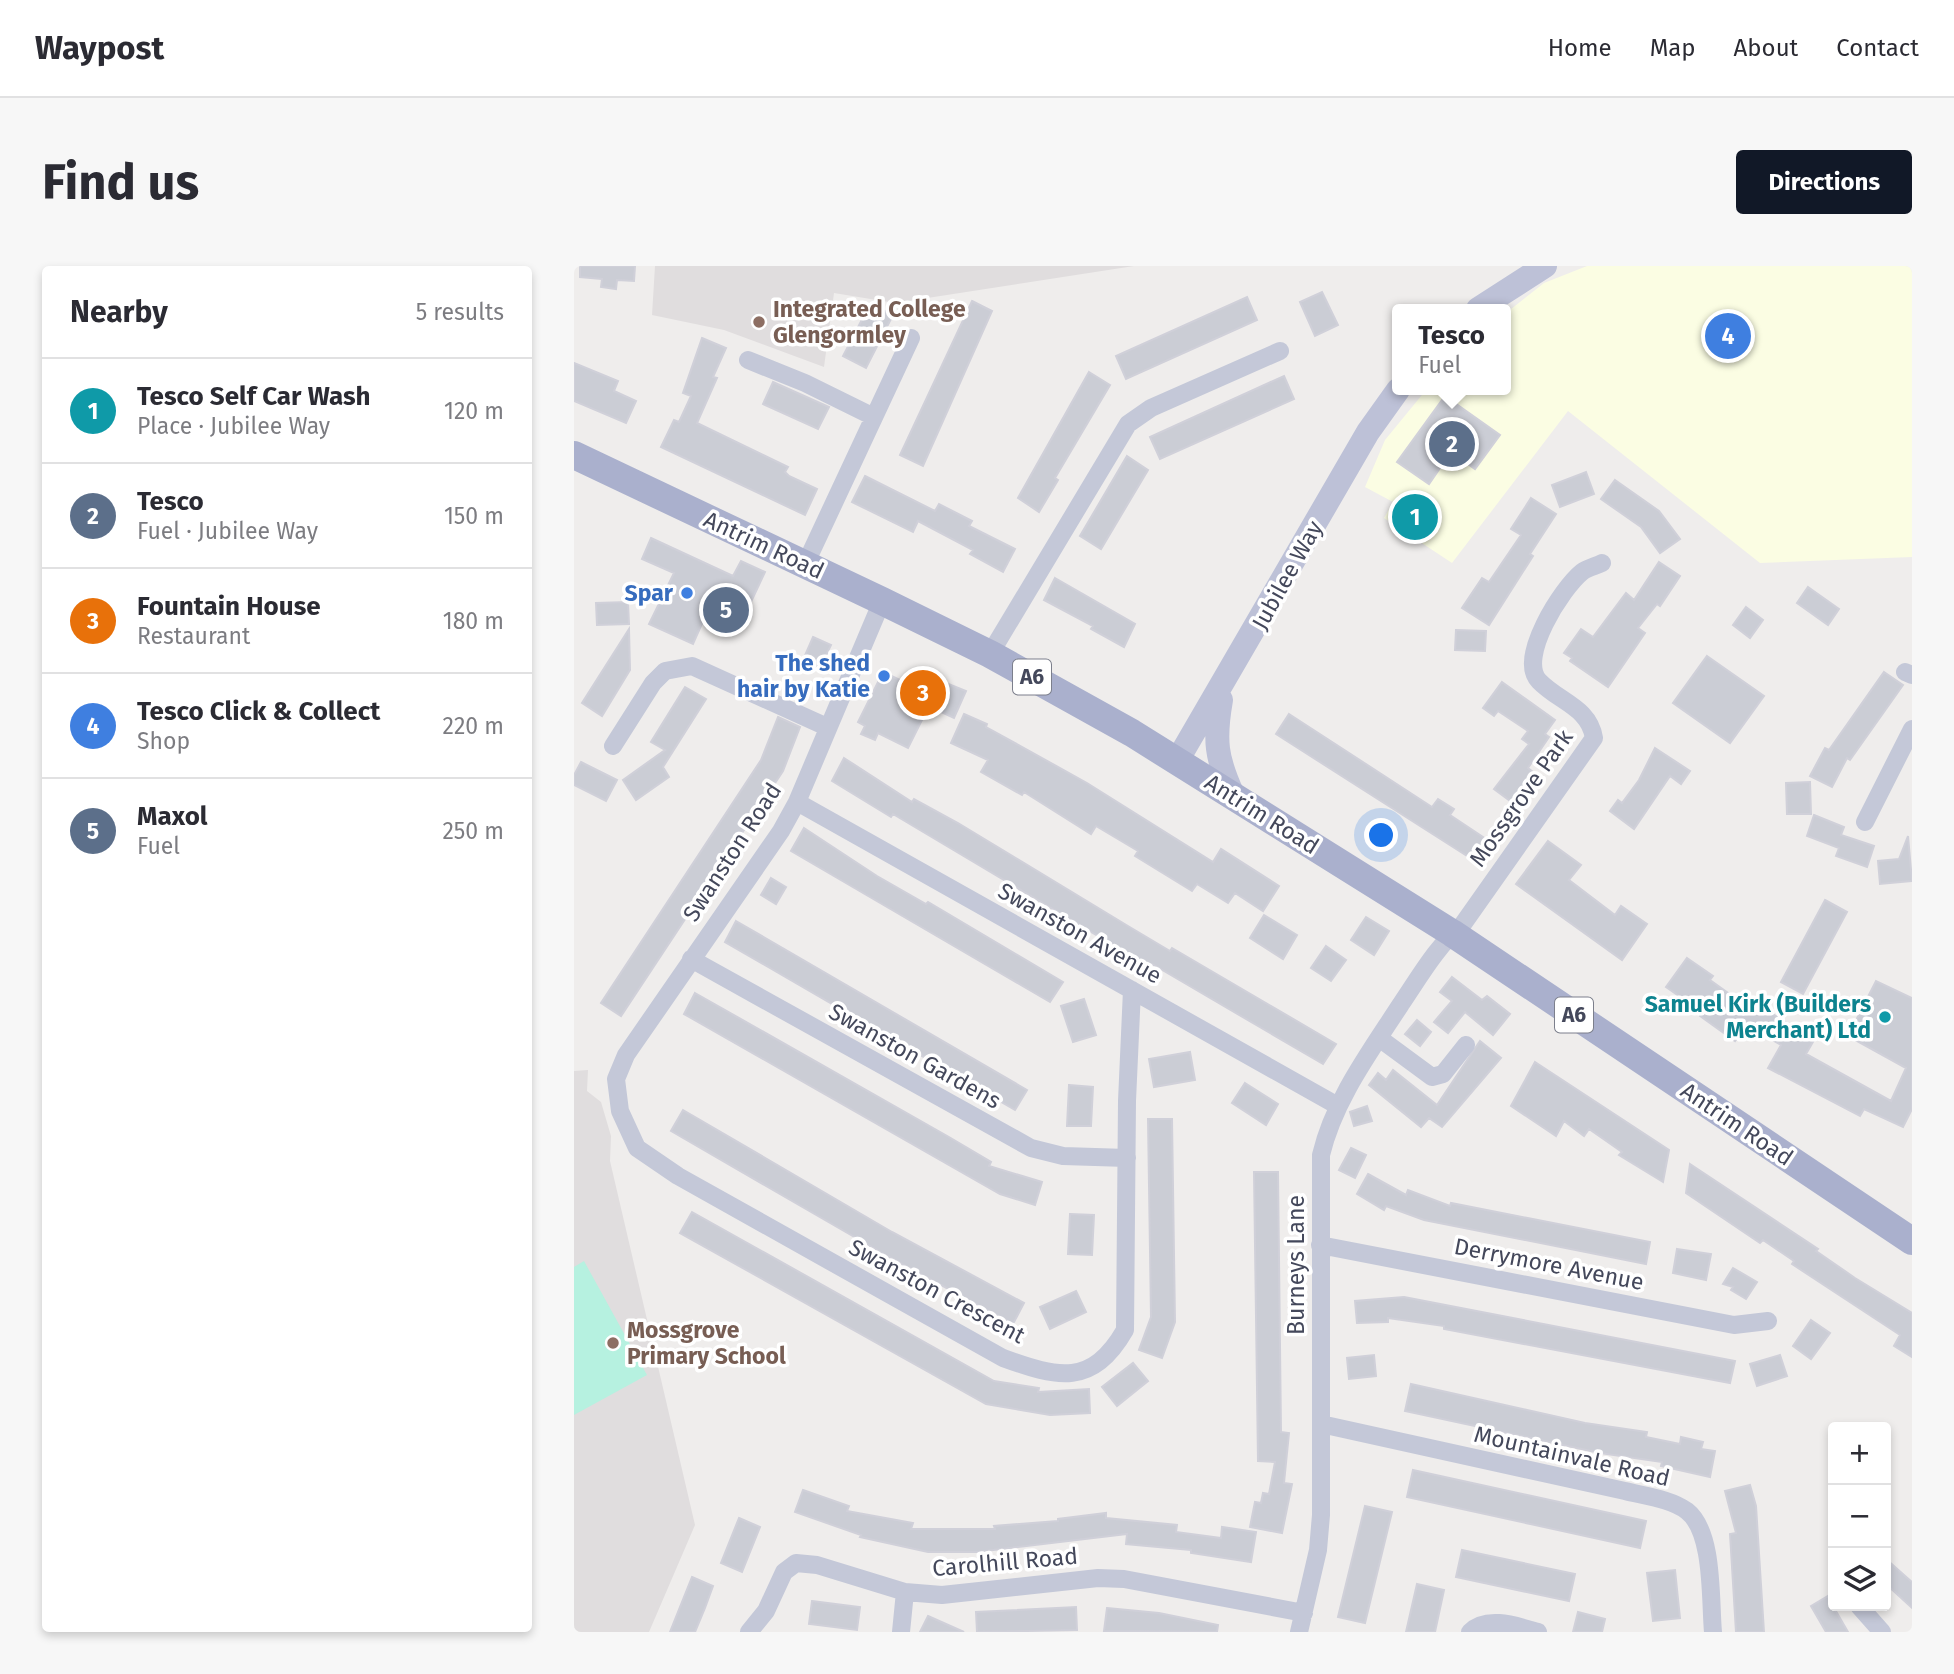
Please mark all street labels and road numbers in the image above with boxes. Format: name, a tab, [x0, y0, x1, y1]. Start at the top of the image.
street label: Antrim Road	[700, 505, 828, 585]
street label: Jubilee Way	[1246, 515, 1329, 634]
road number: A6	[1013, 660, 1051, 694]
street label: Mossgrove Park	[1463, 724, 1579, 872]
street label: Antrim Road	[1200, 768, 1324, 860]
street label: Swanston Road	[677, 777, 787, 927]
street label: Swanston Avenue	[993, 876, 1167, 990]
street label: Swanston Gardens	[824, 997, 1006, 1115]
road number: A6	[1555, 998, 1593, 1032]
street label: Antrim Road	[1676, 1076, 1798, 1172]
street label: Burneys Lane	[1282, 1195, 1310, 1335]
street label: Derrymore Avenue	[1452, 1232, 1646, 1296]
street label: Swanston Crescent	[844, 1233, 1030, 1350]
street label: Mountainvale Road	[1471, 1420, 1673, 1492]
street label: Carolhill Road	[931, 1542, 1079, 1582]

